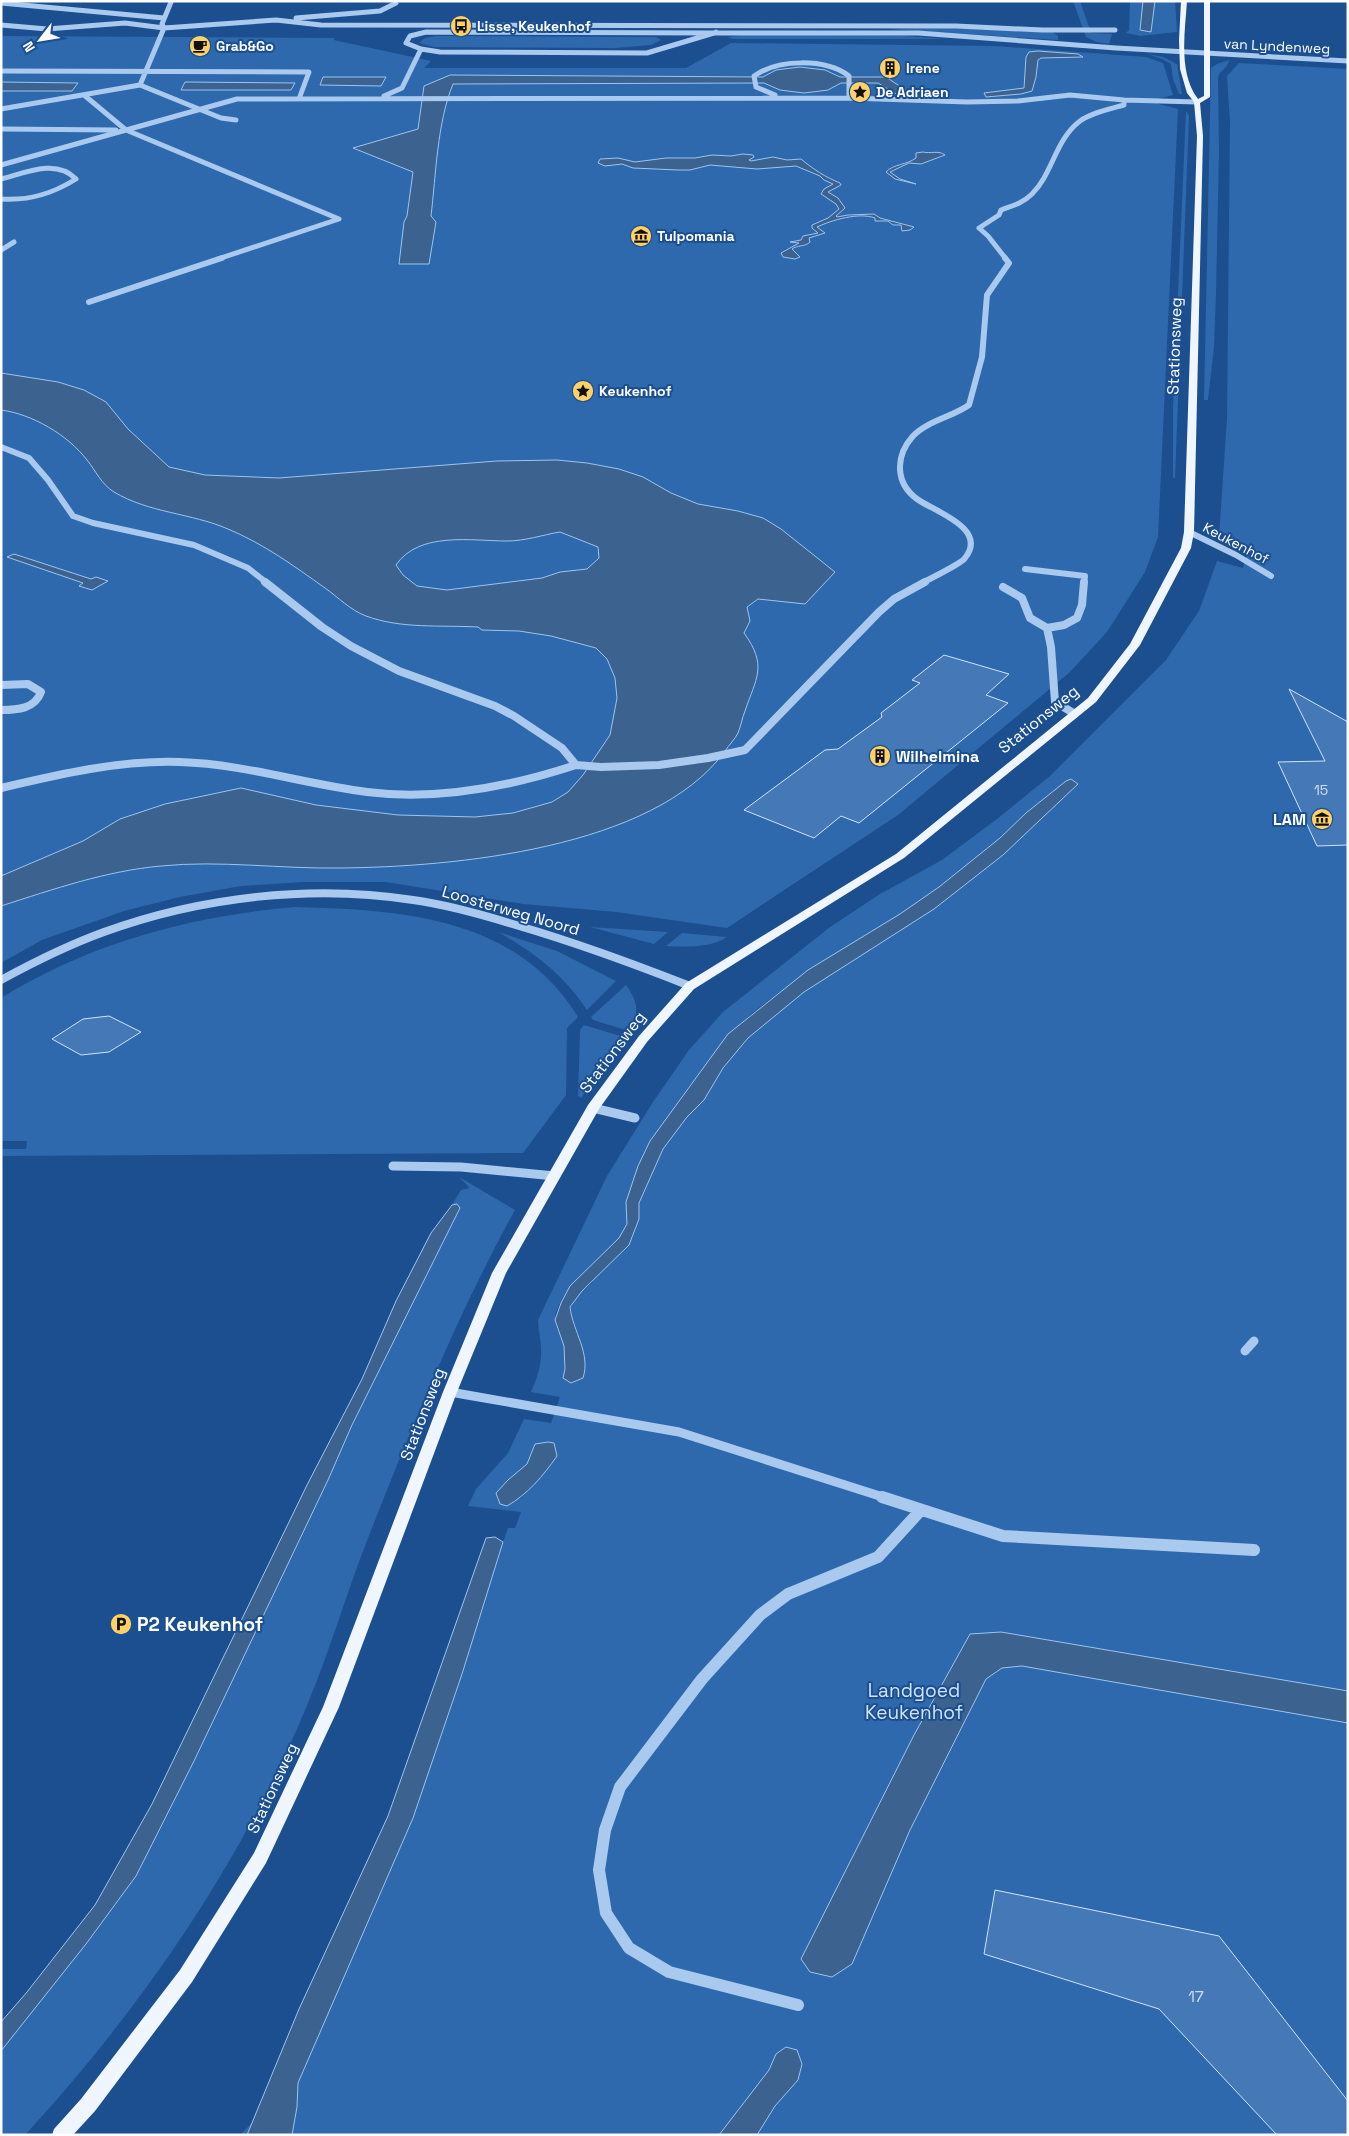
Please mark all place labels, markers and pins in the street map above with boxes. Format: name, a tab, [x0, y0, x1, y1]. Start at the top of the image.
bus stop icon: Lisse, Keukenhof	[449, 14, 473, 38]
place label: Lisse, Keukenhof	[477, 17, 591, 35]
cafe icon: Grab&Go	[188, 34, 212, 58]
place label: Grab&Go	[216, 37, 274, 55]
building icon: Irene	[878, 56, 902, 80]
place label: Irene	[906, 59, 940, 77]
place icon: De Adriaen	[848, 80, 872, 104]
place label: De Adriaen	[876, 83, 949, 101]
museum icon: Tulpomania	[629, 224, 653, 248]
place label: Tulpomania	[657, 227, 735, 245]
place icon: Keukenhof	[571, 379, 595, 403]
place label: Keukenhof	[599, 382, 672, 400]
building icon: Wilhelmina	[868, 744, 892, 768]
place label: Wilhelmina	[896, 746, 979, 767]
museum icon: LAM	[1310, 807, 1334, 831]
place label: LAM	[1273, 809, 1306, 830]
parking icon: P2 Keukenhof	[109, 1612, 133, 1636]
place label: P2 Keukenhof	[137, 1612, 263, 1637]

